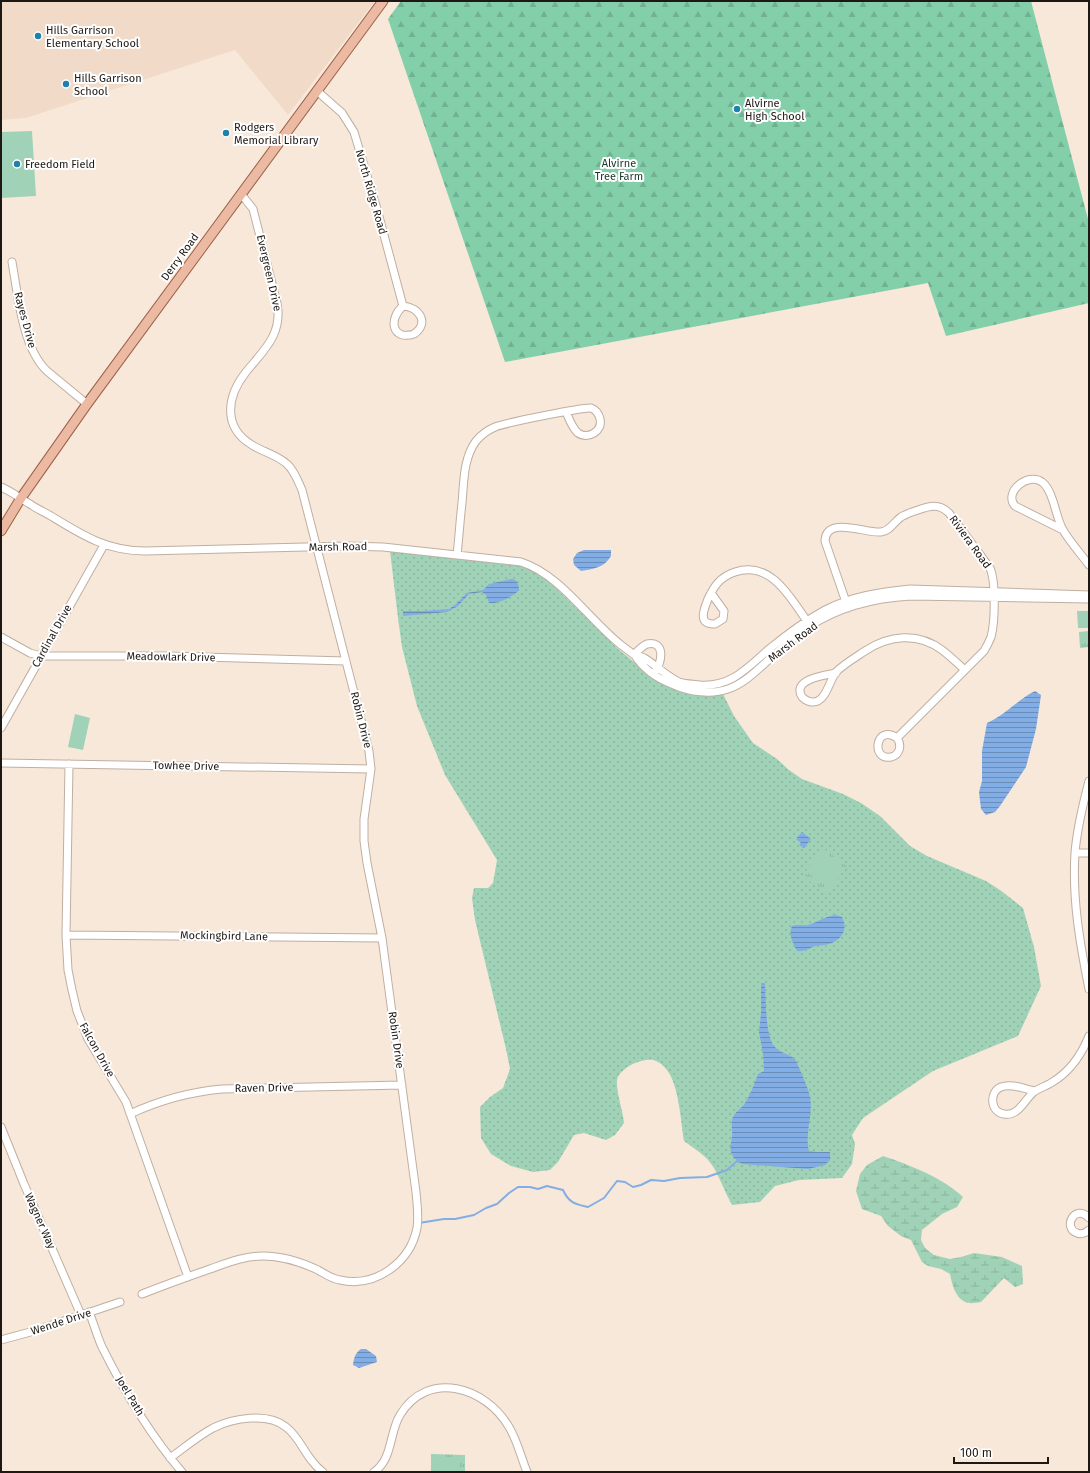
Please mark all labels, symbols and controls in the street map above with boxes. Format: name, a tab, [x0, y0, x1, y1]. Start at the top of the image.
place label: Hills Garrison Elementary School	[46, 24, 139, 50]
marker: Hills Garrison Elementary School	[33, 31, 43, 41]
place label: Hills Garrison School	[74, 72, 142, 98]
marker: Hills Garrison School	[61, 79, 71, 89]
place label: Alvirne High School	[745, 97, 804, 123]
marker: Alvirne High School	[732, 104, 742, 114]
place label: Rodgers Memorial Library	[234, 121, 319, 147]
marker: Rodgers Memorial Library	[221, 128, 231, 138]
street label: North Ridge Road	[353, 148, 389, 236]
park label: Alvirne Tree Farm	[595, 157, 643, 183]
place label: Freedom Field	[25, 158, 95, 171]
marker: Freedom Field	[12, 159, 22, 169]
street label: Derry Road	[158, 231, 202, 283]
street label: Evergreen Drive	[254, 234, 284, 312]
street label: Rayes Drive	[11, 291, 39, 349]
street label: Riviera Road	[946, 513, 994, 571]
street label: Marsh Road	[309, 540, 367, 554]
street label: Cardinal Drive	[29, 602, 75, 670]
street label: Marsh Road	[766, 619, 820, 665]
street label: Meadowlark Drive	[126, 650, 216, 664]
street label: Robin Drive	[348, 690, 374, 750]
street label: Towhee Drive	[153, 759, 219, 773]
street label: Mockingbird Lane	[180, 929, 268, 943]
street label: Robin Drive	[386, 1011, 406, 1069]
street label: Falcon Drive	[77, 1020, 117, 1080]
street label: Raven Drive	[234, 1081, 294, 1095]
street label: Wagner Way	[22, 1191, 58, 1252]
street label: Wende Drive	[29, 1306, 93, 1338]
street label: Joel Path	[113, 1374, 147, 1418]
scale bar	[954, 1439, 1048, 1465]
text: 100 m	[960, 1446, 992, 1460]

